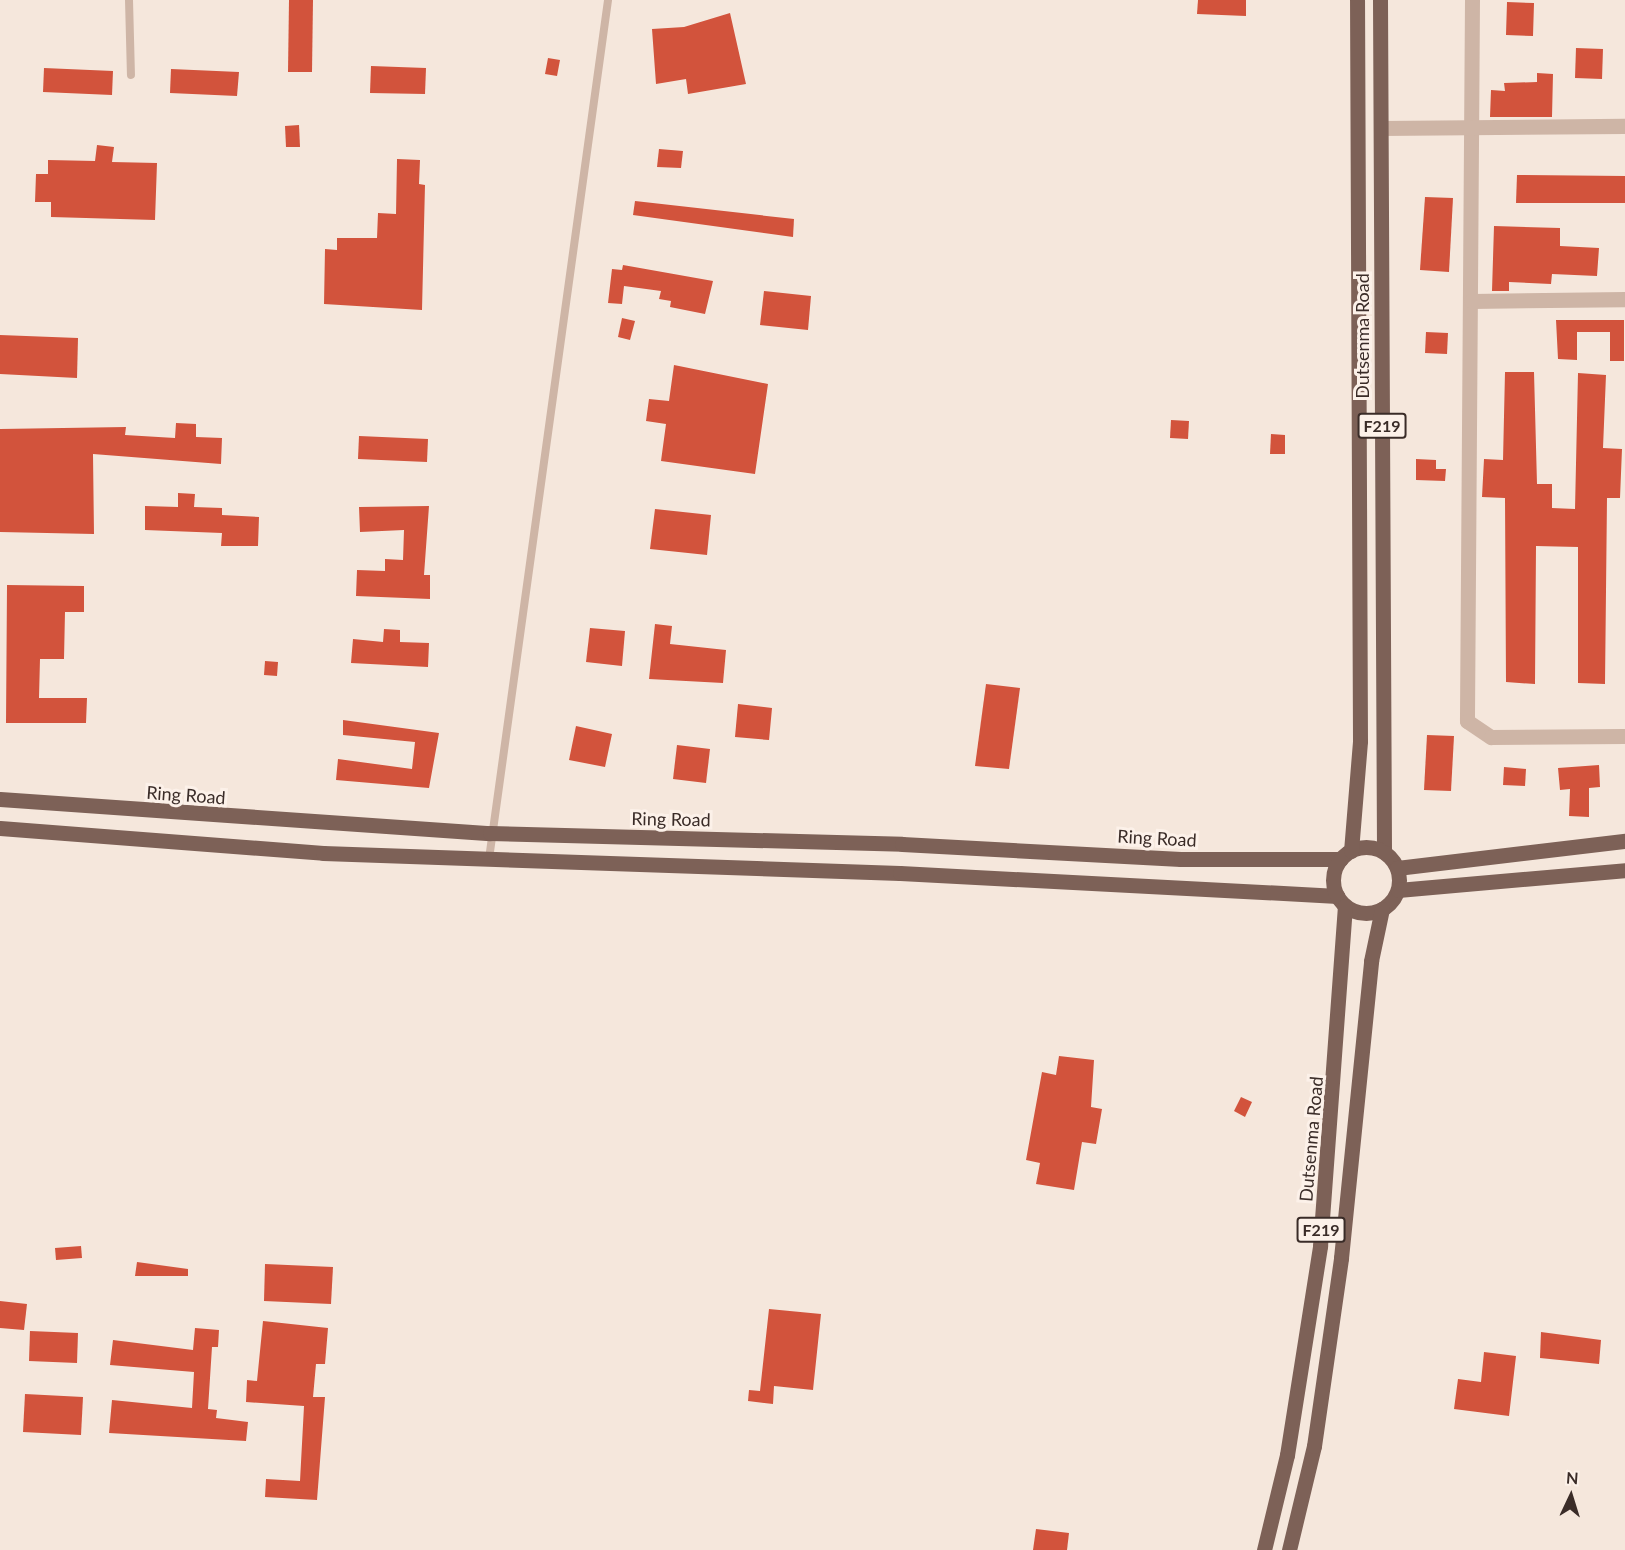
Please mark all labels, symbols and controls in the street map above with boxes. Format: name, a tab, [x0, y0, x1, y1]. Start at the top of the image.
street label: Dutsenma Road	[1351, 273, 1373, 399]
road number: F219	[1356, 413, 1408, 439]
street label: Ring Road	[146, 781, 226, 809]
street label: Ring Road	[631, 808, 711, 830]
street label: Ring Road	[1117, 825, 1197, 851]
street label: Dutsenma Road	[1295, 1075, 1327, 1203]
road number: F219	[1296, 1217, 1346, 1243]
north arrow	[1541, 1466, 1601, 1526]
text: N	[1565, 1468, 1579, 1487]

